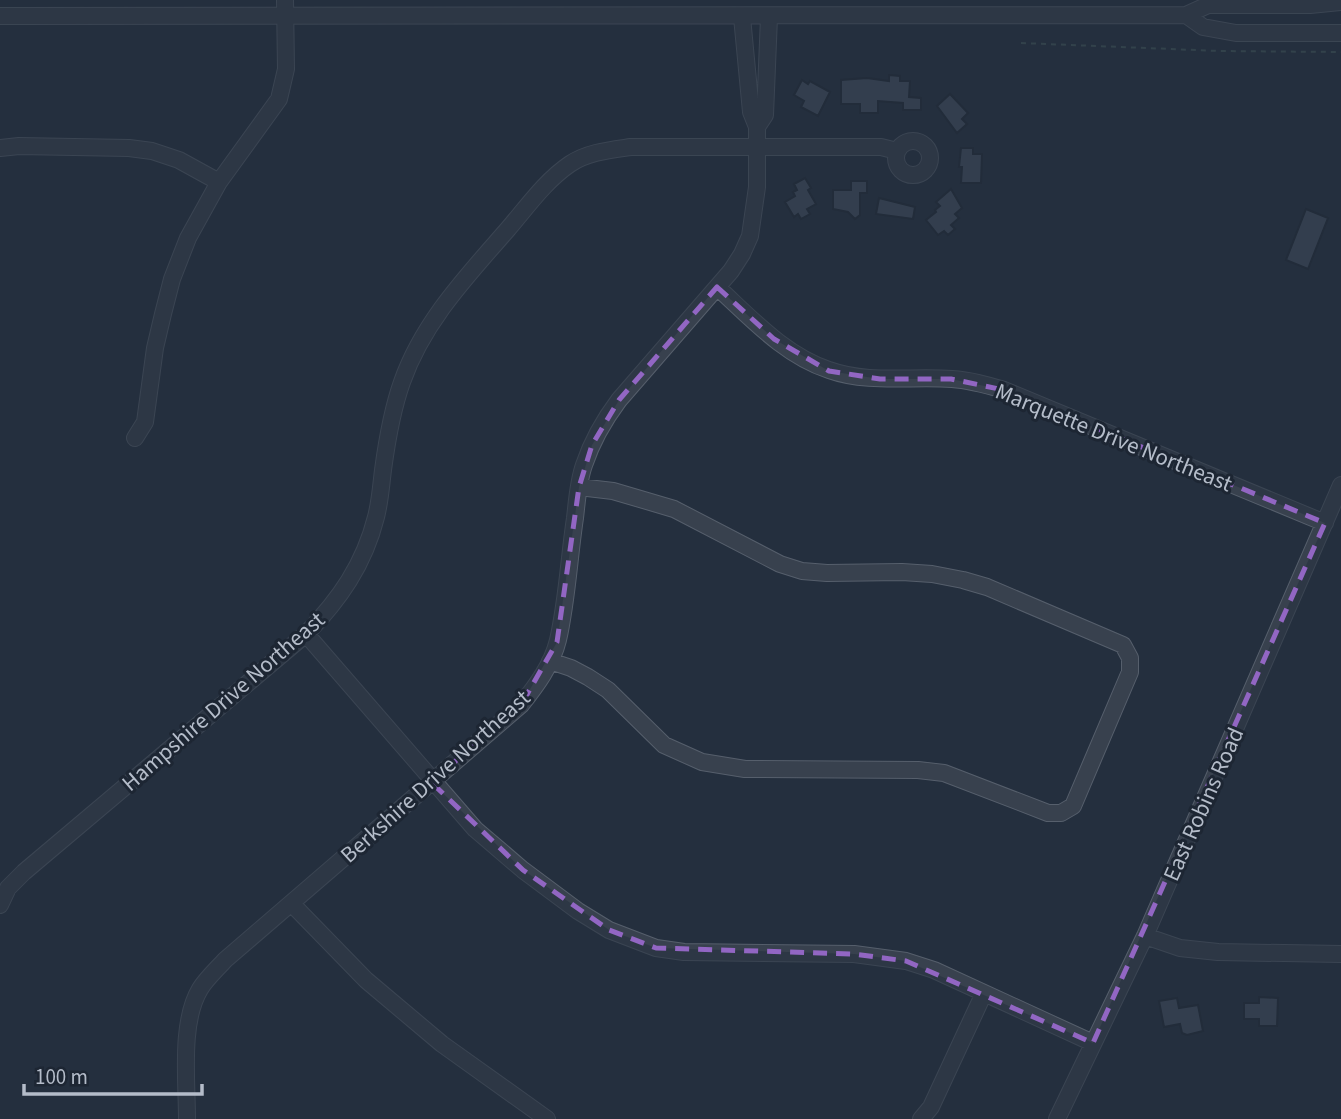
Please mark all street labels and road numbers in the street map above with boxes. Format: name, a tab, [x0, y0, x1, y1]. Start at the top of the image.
street label: Marquette Drive Northeast	[990, 375, 1237, 500]
street label: Hampshire Drive Northeast	[115, 604, 332, 799]
street label: Berkshire Drive Northeast	[333, 682, 538, 871]
street label: East Robins Road	[1155, 722, 1252, 886]

